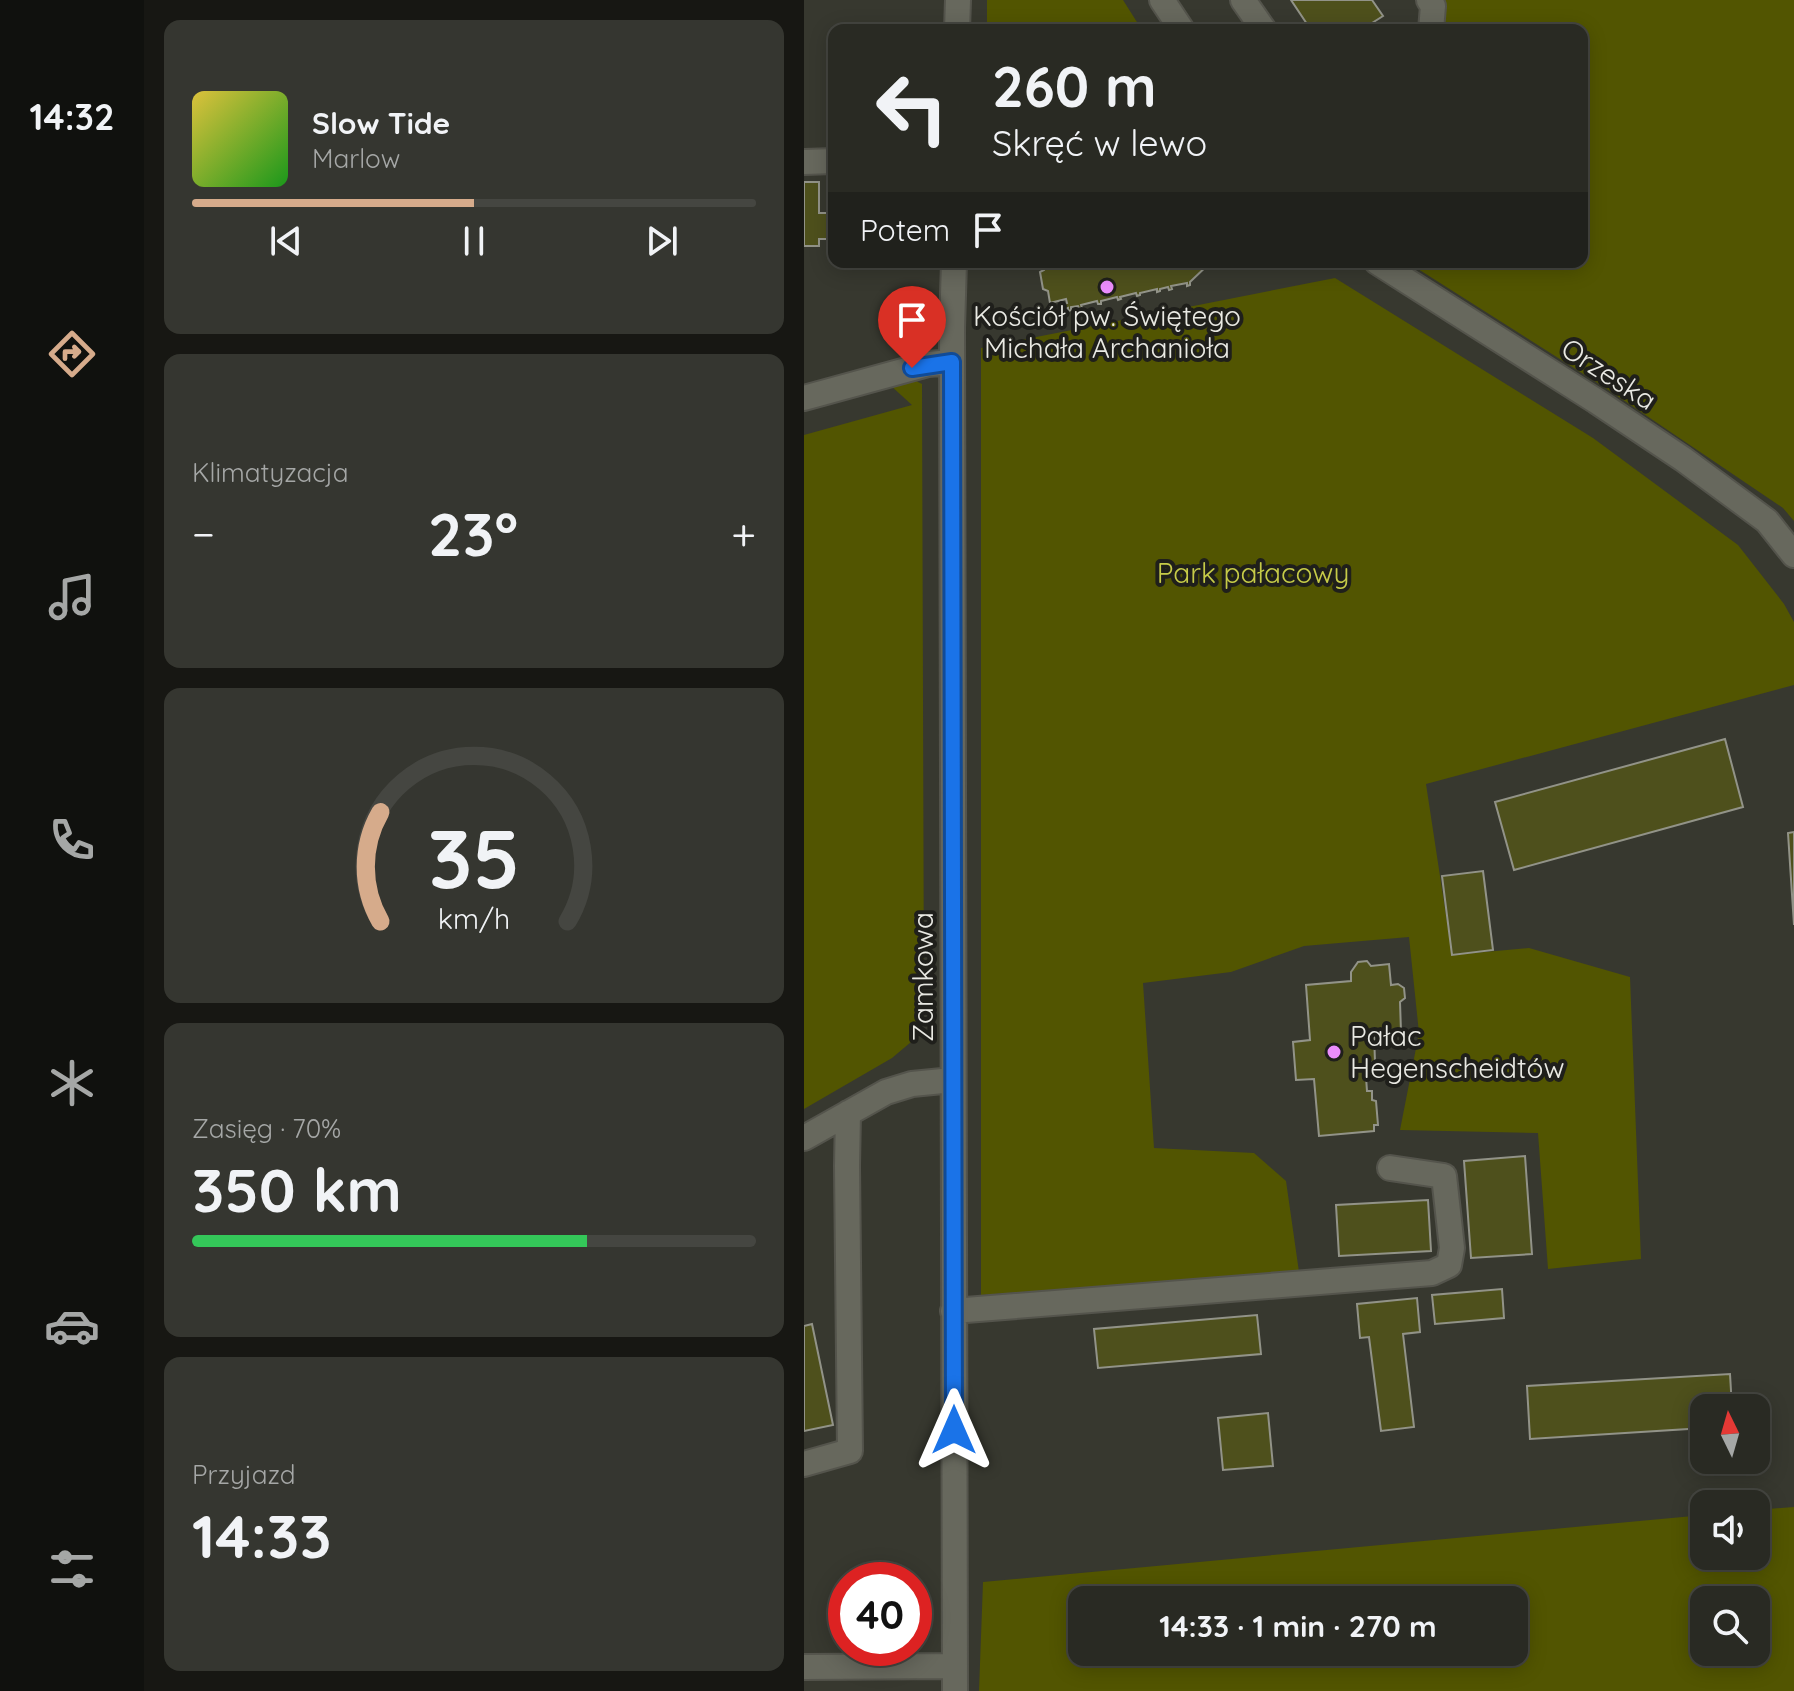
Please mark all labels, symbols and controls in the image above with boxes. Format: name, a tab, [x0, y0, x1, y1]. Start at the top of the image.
text: 260 m	[992, 51, 1157, 121]
icon: left	[860, 56, 964, 160]
text: 14:32	[30, 94, 114, 139]
text: Slow Tide	[312, 104, 450, 142]
text: Skręć w lewo	[992, 120, 1207, 165]
text: Marlow	[312, 142, 400, 175]
icon: arrive	[966, 208, 1010, 252]
text: Potem	[860, 211, 950, 249]
icon: previous	[264, 219, 308, 263]
icon: pause	[452, 219, 496, 263]
icon: next	[640, 219, 684, 263]
marker: Kościół pw. Świętego Michała Archanioła	[1098, 278, 1116, 296]
pin	[878, 286, 946, 368]
icon: arrive	[890, 298, 934, 342]
place label: Kościół pw. Świętego Michała Archanioła	[973, 298, 1241, 365]
icon: directions	[44, 326, 100, 382]
street label: Orzeska	[1555, 330, 1663, 417]
text: Klimatyzacja	[192, 456, 349, 489]
text: 23°	[428, 496, 518, 571]
text: −	[192, 506, 215, 561]
text: +	[731, 506, 756, 561]
park label: Park pałacowy	[1157, 555, 1349, 590]
icon: music	[44, 569, 100, 625]
text: 35	[428, 804, 520, 908]
icon: phone	[44, 812, 100, 868]
text: km/h	[438, 900, 510, 936]
street label: Zamkowa	[905, 912, 940, 1042]
place label: Pałac Hegenscheidtów	[1350, 1018, 1565, 1085]
marker: Pałac Hegenscheidtów	[1325, 1043, 1343, 1061]
icon: climate	[44, 1055, 100, 1111]
text: Zasięg · 70%	[192, 1112, 341, 1145]
text: 350 km	[192, 1152, 402, 1227]
icon: car	[44, 1298, 100, 1354]
position arrow	[912, 1388, 996, 1472]
north arrow	[1690, 1394, 1770, 1474]
map controls	[1690, 1394, 1770, 1666]
text: Przyjazd	[192, 1458, 295, 1491]
button: sound	[1690, 1490, 1770, 1570]
text: 14:33	[192, 1498, 331, 1573]
icon: filters	[44, 1541, 100, 1597]
speed limit sign: 40	[828, 1562, 932, 1666]
button: search	[1690, 1586, 1770, 1666]
text: 14:33 · 1 min · 270 m	[1159, 1607, 1437, 1645]

